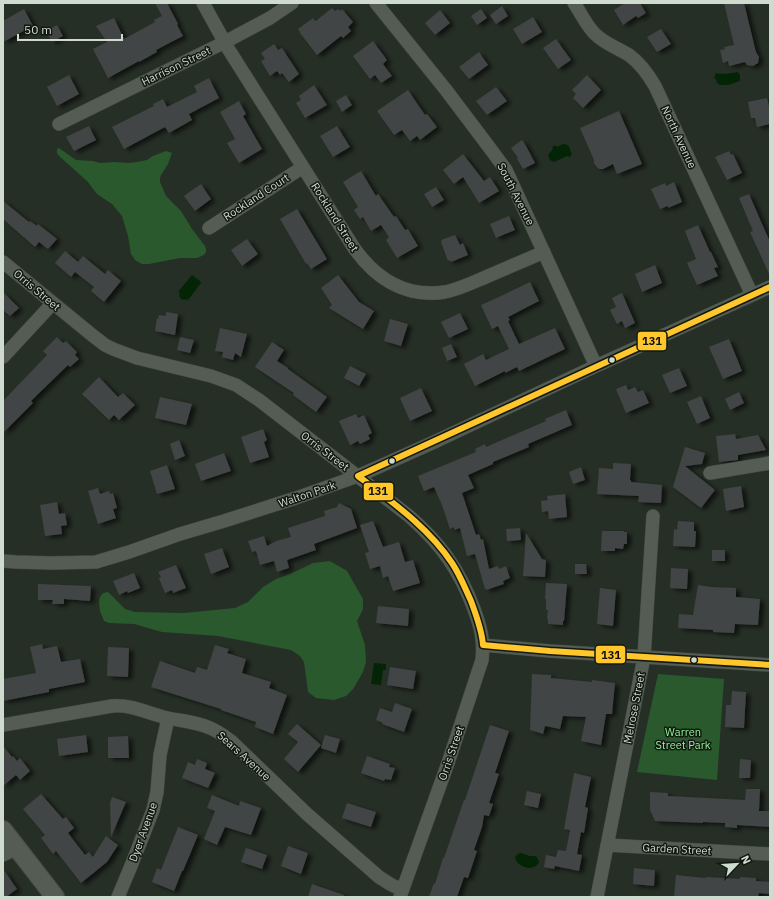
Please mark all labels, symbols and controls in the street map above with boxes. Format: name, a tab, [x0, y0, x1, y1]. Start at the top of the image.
scale bar	[18, 16, 122, 42]
text: 50 m	[24, 22, 52, 37]
street label: Harrison Street	[139, 43, 213, 89]
street label: North Avenue	[658, 103, 700, 171]
street label: South Avenue	[494, 160, 538, 228]
street label: Rockland Court	[220, 170, 292, 223]
street label: Rockland Street	[308, 180, 362, 254]
street label: Orris Street	[11, 266, 63, 314]
line badge: 131	[637, 331, 667, 351]
text: 131	[642, 334, 662, 348]
unlabelled marker	[607, 355, 617, 365]
street label: Orris Street	[298, 428, 352, 474]
unlabelled marker	[387, 456, 397, 466]
street label: Walton Park	[277, 478, 338, 510]
line badge: 131	[363, 482, 394, 501]
text: 131	[368, 484, 388, 498]
line badge: 131	[595, 645, 626, 664]
text: 131	[601, 648, 621, 662]
unlabelled marker	[689, 655, 699, 665]
street label: Melrose Street	[620, 671, 648, 745]
street label: Orris Street	[435, 724, 467, 782]
park label: Warren Street Park	[655, 725, 711, 752]
street label: Sears Avenue	[214, 728, 274, 784]
street label: Dyer Avenue	[126, 800, 160, 864]
street label: Garden Street	[642, 840, 712, 858]
north arrow	[717, 844, 757, 884]
text: N	[738, 853, 754, 866]

